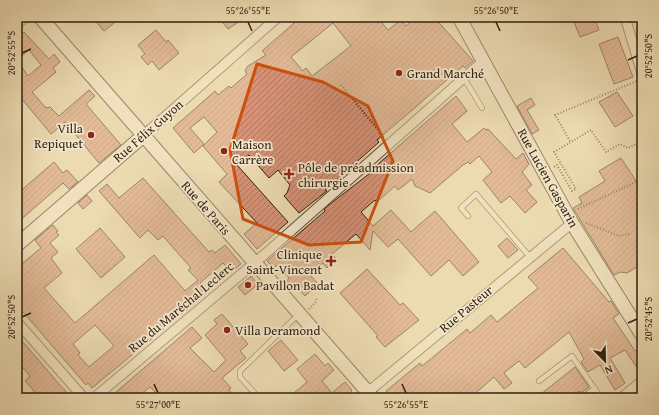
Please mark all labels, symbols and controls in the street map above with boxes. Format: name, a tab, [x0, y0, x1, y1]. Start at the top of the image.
text: 55°26'55"E	[226, 3, 270, 18]
text: 55°26'50"E	[474, 3, 518, 18]
text: 20°52'55"S	[4, 31, 19, 75]
text: 20°52'50"S	[641, 34, 656, 78]
place label: Grand Marché	[407, 64, 484, 83]
marker: Grand Marché	[394, 68, 404, 78]
street label: Rue Félix Guyon	[109, 95, 188, 167]
place label: Villa Repiquet	[34, 119, 84, 153]
street label: Rue Lucien Gasparin	[513, 125, 584, 232]
marker: Villa Repiquet	[86, 130, 96, 140]
place label: Maison Carrère	[232, 135, 273, 169]
marker: Maison Carrère	[219, 146, 229, 156]
place label: Pôle de préadmission chirurgie	[298, 158, 415, 192]
marker: Pôle de préadmission chirurgie	[283, 168, 295, 180]
street label: Rue de Paris	[177, 177, 235, 239]
place label: Clinique Saint-Vincent	[246, 245, 322, 279]
marker: Clinique Saint-Vincent	[325, 255, 337, 267]
street label: Rue du Maréchal Leclerc	[124, 257, 238, 357]
place label: Pavillon Badat	[256, 276, 335, 295]
marker: Pavillon Badat	[243, 280, 253, 290]
street label: Rue Pasteur	[435, 280, 497, 337]
text: 20°52'50"S	[4, 295, 19, 339]
text: 20°52'45"S	[641, 297, 656, 341]
place label: Villa Deramond	[235, 321, 320, 340]
marker: Villa Deramond	[222, 325, 232, 335]
north arrow	[585, 341, 625, 381]
text: N	[602, 361, 615, 379]
text: 55°27'00"E	[136, 397, 180, 412]
text: 55°26'55"E	[384, 397, 428, 412]

